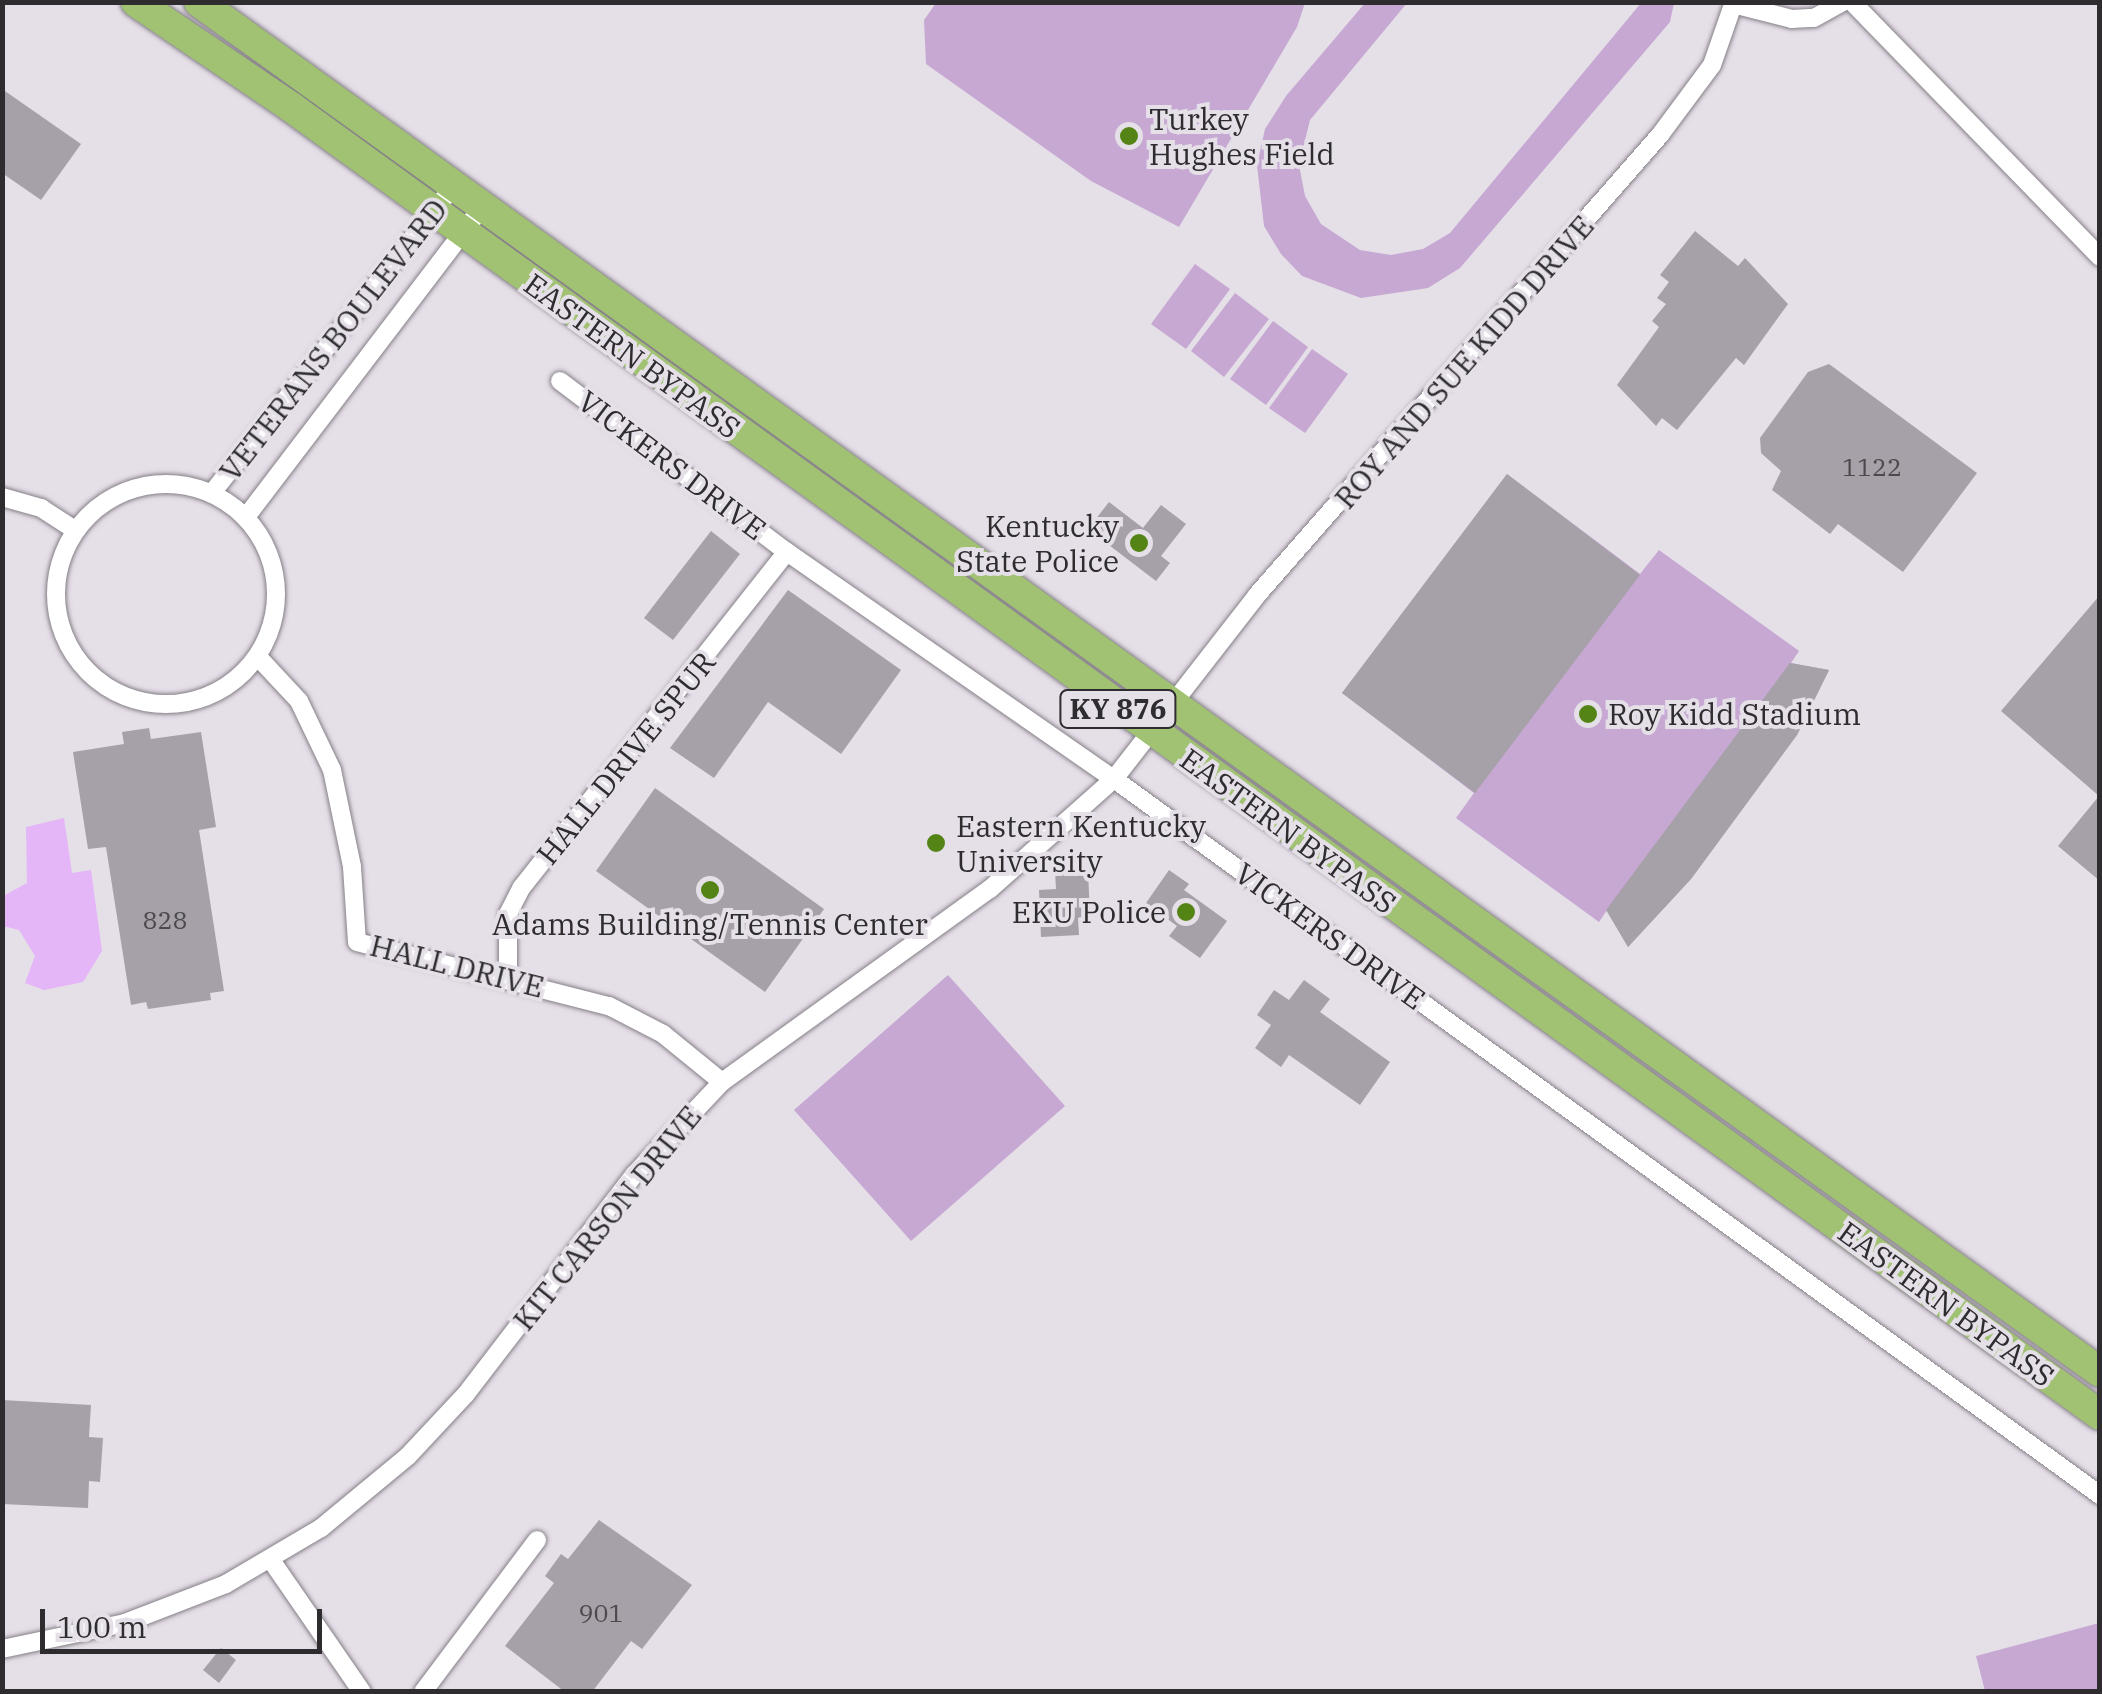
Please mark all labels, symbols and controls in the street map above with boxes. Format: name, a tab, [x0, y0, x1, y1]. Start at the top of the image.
place label: Turkey Hughes Field	[1149, 101, 1335, 172]
marker: Turkey Hughes Field	[1118, 125, 1140, 147]
street label: VETERANS BOULEVARD	[212, 192, 454, 488]
street label: ROY AND SUE KIDD DRIVE	[1327, 208, 1601, 516]
street label: EASTERN BYPASS	[517, 266, 747, 446]
street label: VICKERS DRIVE	[571, 383, 773, 547]
house number: 1122	[1842, 452, 1902, 482]
place label: Kentucky State Police	[956, 508, 1119, 578]
marker: Kentucky State Police	[1128, 532, 1150, 554]
street label: HALL DRIVE SPUR	[529, 644, 723, 872]
road number: KY 876	[1058, 686, 1178, 732]
place label: Roy Kidd Stadium	[1608, 696, 1861, 732]
marker: Roy Kidd Stadium	[1577, 703, 1599, 725]
street label: EASTERN BYPASS	[1173, 741, 1403, 921]
place label: Eastern Kentucky University	[956, 808, 1206, 878]
marker: Eastern Kentucky University	[925, 832, 947, 854]
street label: VICKERS DRIVE	[1228, 855, 1432, 1017]
marker: Adams Building/Tennis Center	[699, 879, 721, 901]
place label: EKU Police	[1012, 894, 1166, 930]
marker: EKU Police	[1175, 901, 1197, 923]
house number: 828	[143, 905, 187, 935]
place label: Adams Building/Tennis Center	[492, 906, 928, 942]
street label: HALL DRIVE	[366, 927, 548, 1005]
street label: KIT CARSON DRIVE	[505, 1099, 709, 1337]
street label: EASTERN BYPASS	[1831, 1214, 2061, 1394]
scale bar	[45, 1589, 328, 1651]
house number: 901	[579, 1598, 623, 1628]
text: 100 m	[57, 1607, 147, 1646]

